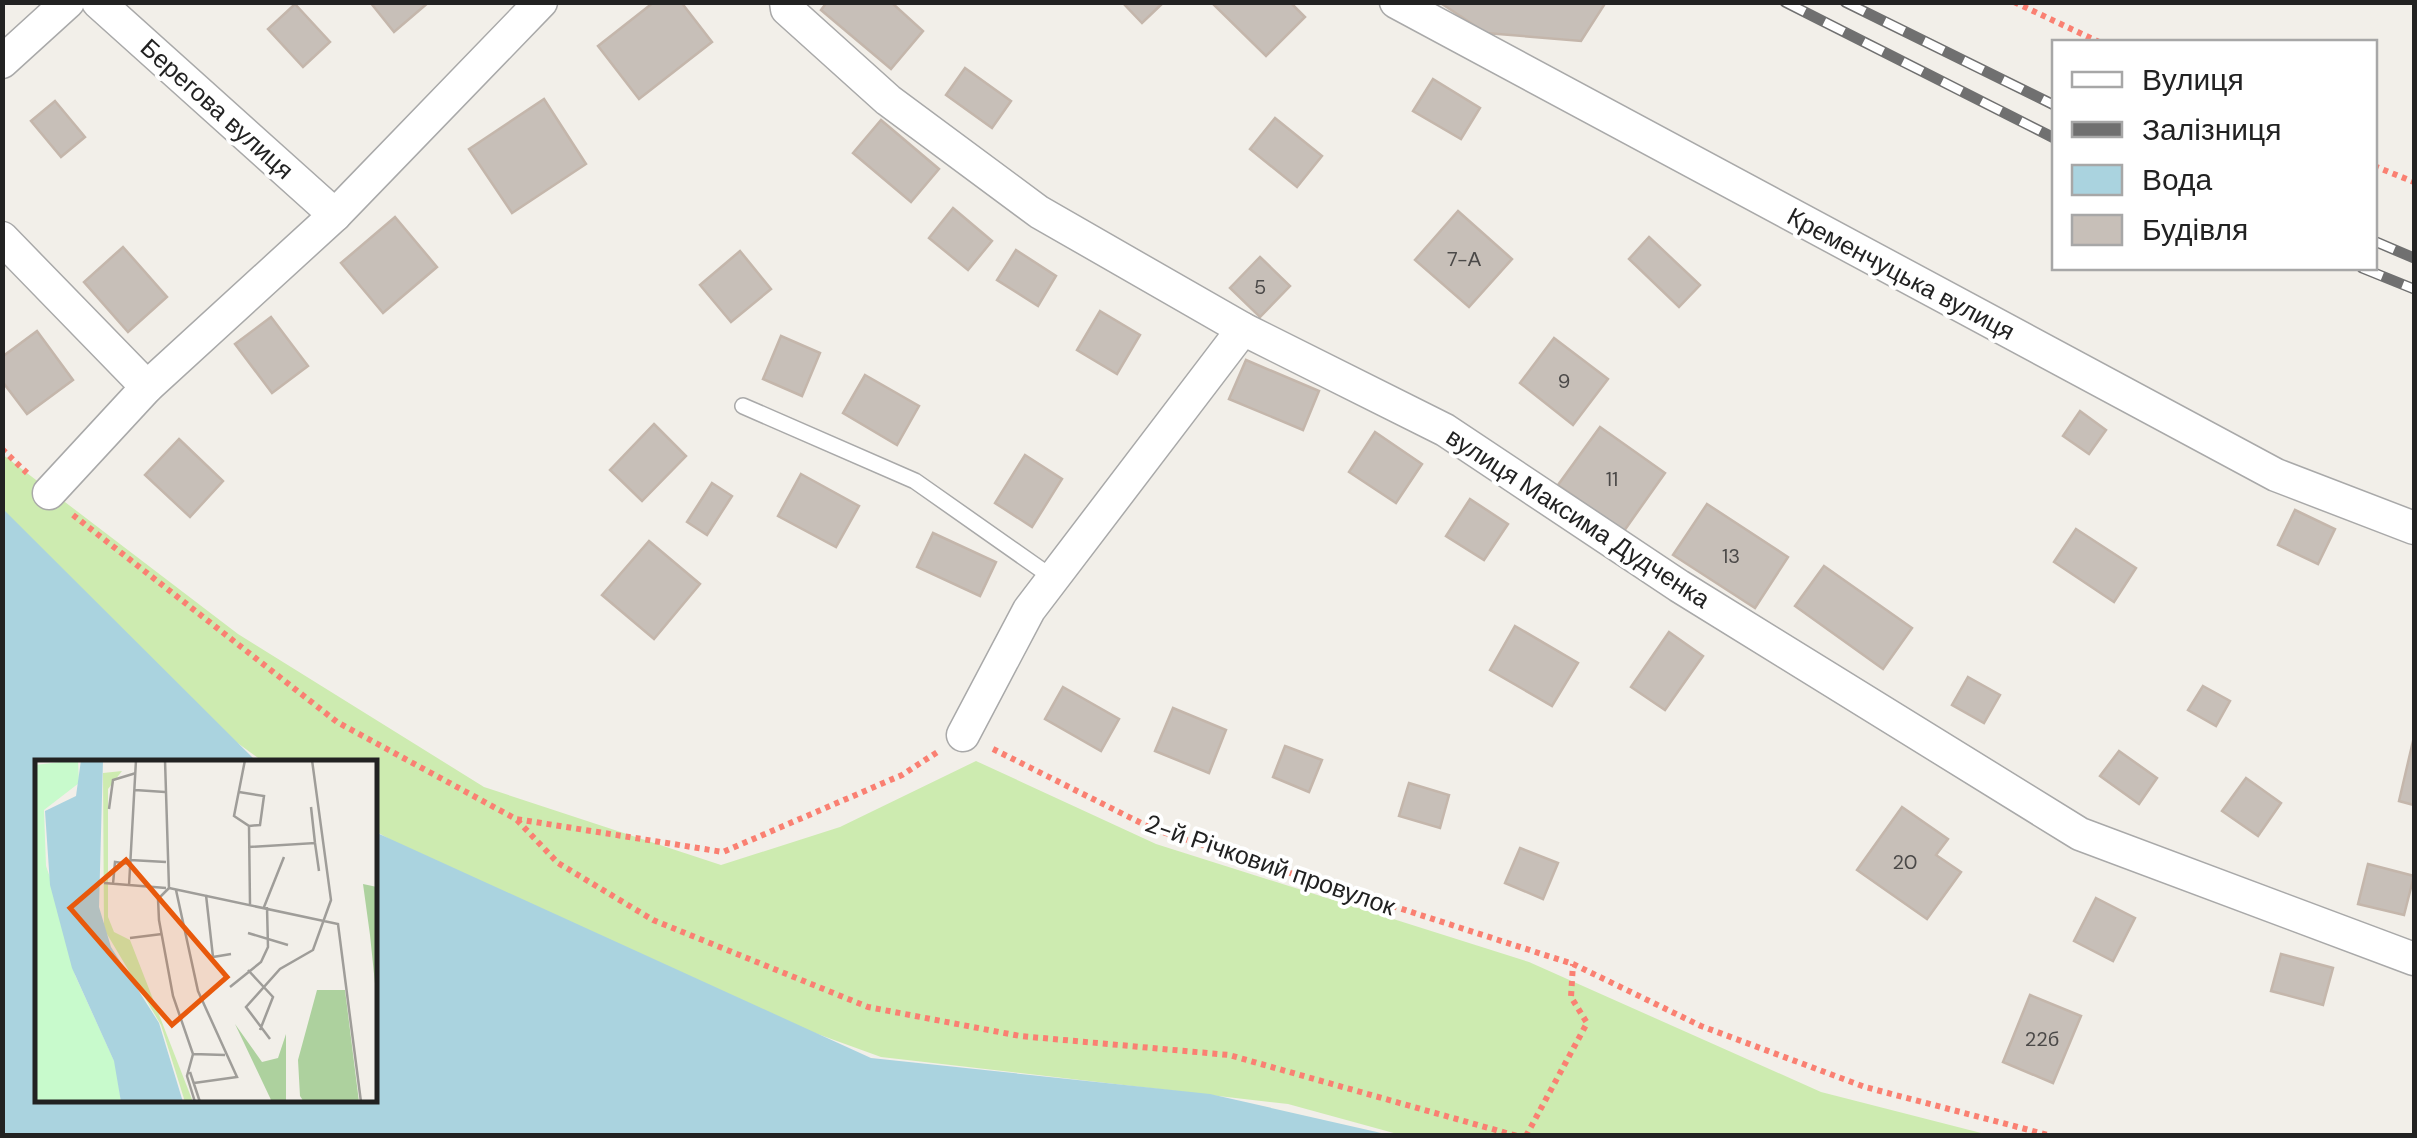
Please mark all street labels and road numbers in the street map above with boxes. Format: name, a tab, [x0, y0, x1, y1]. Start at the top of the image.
street label: Берегова вулиця	[133, 31, 301, 187]
street label: Кременчуцька вулиця	[1781, 200, 2021, 348]
street label: вулиця Максима Дудченка	[1440, 420, 1716, 616]
street label: 2-й Річковий провулок	[1141, 807, 1400, 924]

